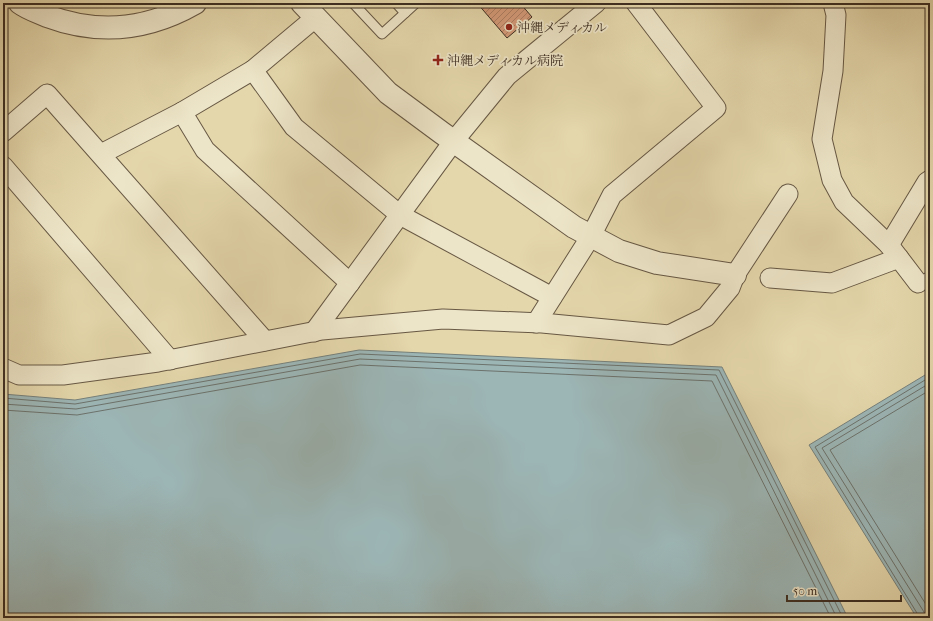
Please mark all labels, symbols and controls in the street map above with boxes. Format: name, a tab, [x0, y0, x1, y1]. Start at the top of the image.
place label: 沖縄メディカル	[517, 20, 607, 35]
marker: 沖縄メディカル	[504, 22, 514, 32]
place label: 沖縄メディカル病院	[447, 53, 563, 68]
marker: 沖縄メディカル病院	[432, 54, 444, 66]
scale bar	[787, 577, 901, 603]
text: 50 m	[793, 584, 817, 598]

